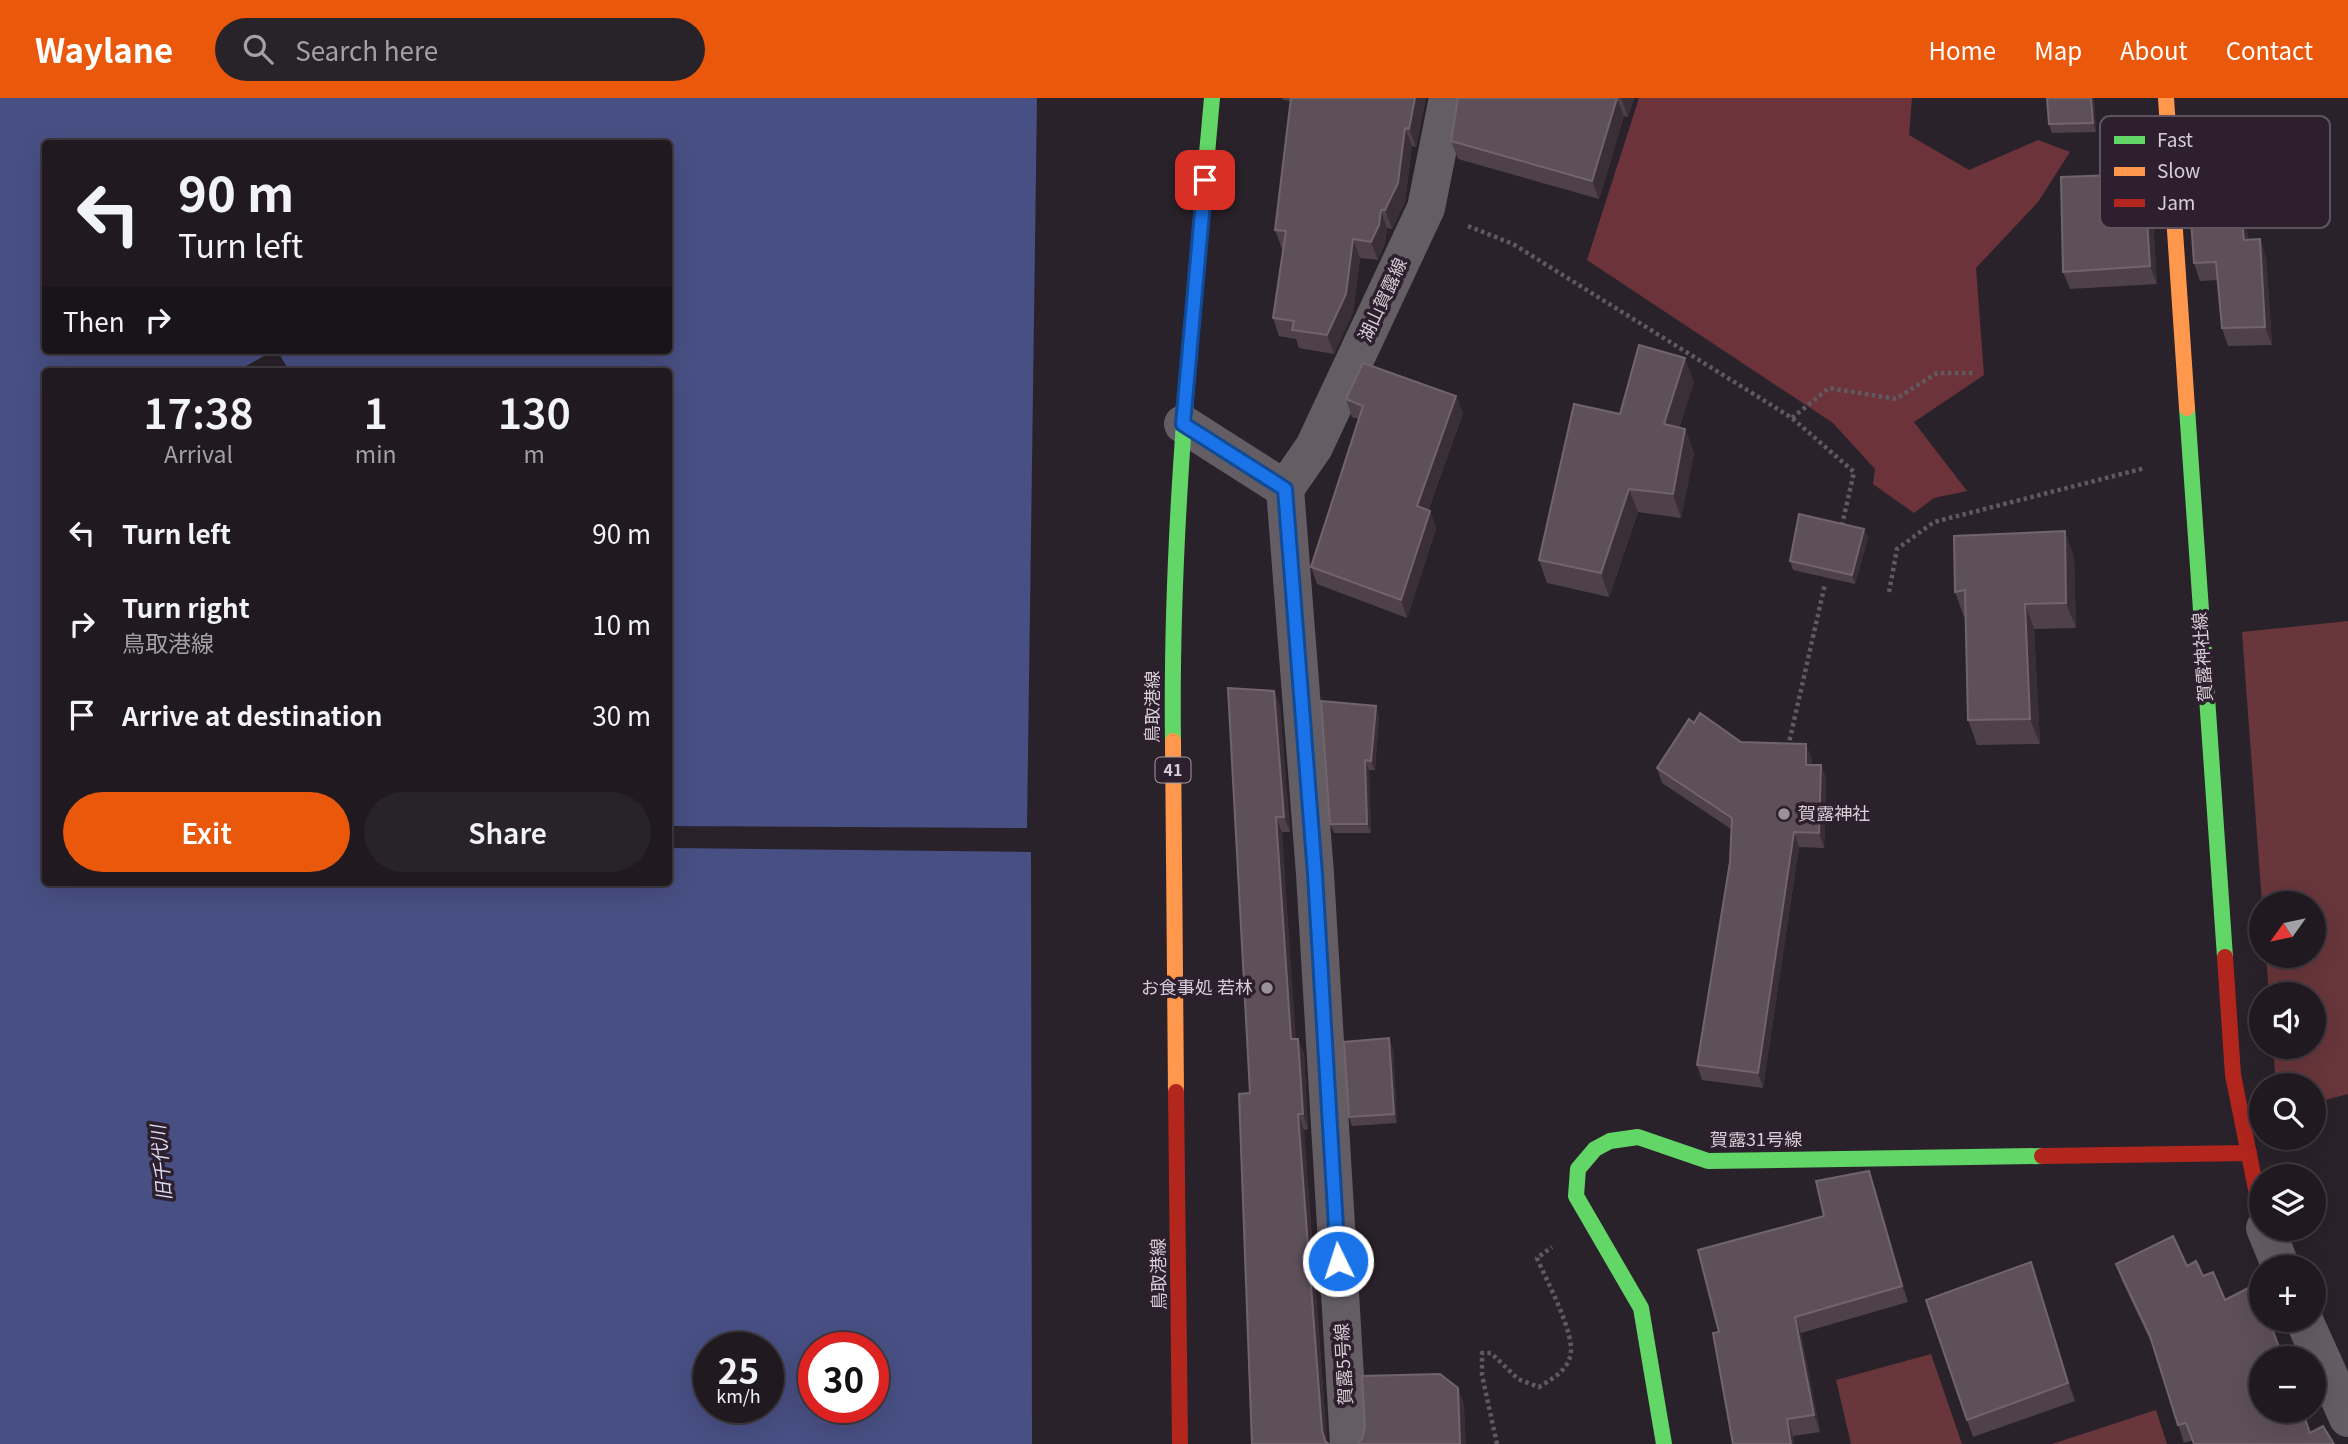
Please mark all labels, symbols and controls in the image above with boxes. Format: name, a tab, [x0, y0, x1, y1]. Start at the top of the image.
search box	[215, 18, 705, 81]
text: Waylane	[35, 25, 173, 73]
icon: search	[239, 30, 277, 68]
text: Search here	[295, 31, 438, 68]
text: Home	[1929, 32, 1996, 67]
text: Map	[2034, 32, 2082, 67]
text: About	[2120, 32, 2188, 67]
text: Contact	[2226, 32, 2313, 67]
legend	[2100, 116, 2330, 228]
text: Fast	[2157, 125, 2193, 152]
pin	[1175, 150, 1235, 210]
text: 90 m	[178, 155, 294, 226]
text: Slow	[2157, 156, 2200, 183]
icon: arrive	[1186, 161, 1224, 199]
icon: left	[63, 168, 154, 259]
text: Jam	[2157, 188, 2195, 215]
text: Turn left	[178, 221, 303, 267]
street label: 湖山賀露線	[1350, 253, 1412, 345]
icon: right	[139, 301, 177, 339]
text: Then	[63, 302, 125, 339]
text: 17:38	[143, 380, 254, 441]
text: 1	[364, 380, 388, 441]
text: 130	[498, 380, 571, 441]
text: Arrival	[164, 436, 233, 470]
text: min	[355, 436, 397, 470]
text: m	[524, 436, 545, 470]
icon: left	[63, 514, 101, 552]
text: Turn left	[122, 514, 231, 551]
text: 90 m	[592, 514, 651, 551]
text: Turn right	[122, 588, 250, 625]
icon: right	[63, 605, 101, 643]
text: 10 m	[592, 605, 651, 642]
street label: 賀露神社線	[2185, 611, 2217, 703]
text: 鳥取港線	[122, 625, 214, 659]
street label: 鳥取港線	[1138, 671, 1164, 743]
icon: arrive	[63, 696, 101, 734]
text: Arrive at destination	[122, 696, 383, 733]
text: 30 m	[592, 696, 651, 733]
road number: 41	[1156, 758, 1190, 782]
button: Exit	[63, 792, 350, 872]
button: Share	[364, 792, 651, 872]
place label: 賀露神社	[1798, 799, 1870, 825]
marker: 賀露神社	[1776, 806, 1792, 822]
north arrow	[2249, 891, 2326, 968]
map controls	[2249, 891, 2326, 1423]
place label: お食事処 若林	[1141, 973, 1253, 999]
marker: お食事処 若林	[1259, 980, 1275, 996]
button: sound	[2249, 982, 2326, 1059]
button: search	[2249, 1073, 2326, 1150]
water label: 旧千代川	[143, 1122, 176, 1202]
street label: 賀露31号線	[1710, 1125, 1802, 1151]
button: layers	[2249, 1164, 2326, 1241]
position arrow	[1301, 1224, 1375, 1298]
street label: 鳥取港線	[1143, 1238, 1171, 1310]
button: +	[2249, 1255, 2326, 1332]
street label: 賀露5号線	[1327, 1322, 1357, 1406]
speed limit sign: 30	[798, 1332, 889, 1423]
text: 25	[718, 1343, 759, 1394]
button: −	[2249, 1346, 2326, 1423]
text: km/h	[716, 1382, 761, 1408]

